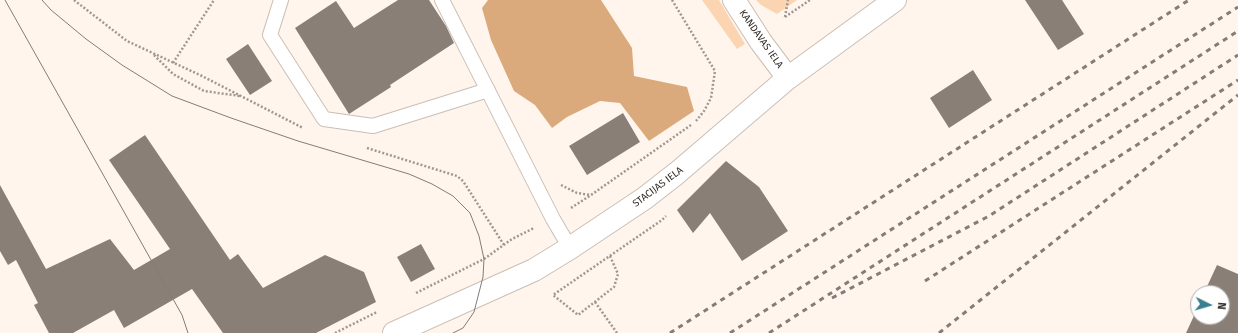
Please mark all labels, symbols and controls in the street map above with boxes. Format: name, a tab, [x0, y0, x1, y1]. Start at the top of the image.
street label: KANDAVAS IELA	[736, 7, 786, 71]
street label: STACIJAS IELA	[630, 164, 686, 210]
north arrow	[1190, 285, 1230, 325]
text: N	[1215, 302, 1228, 310]

